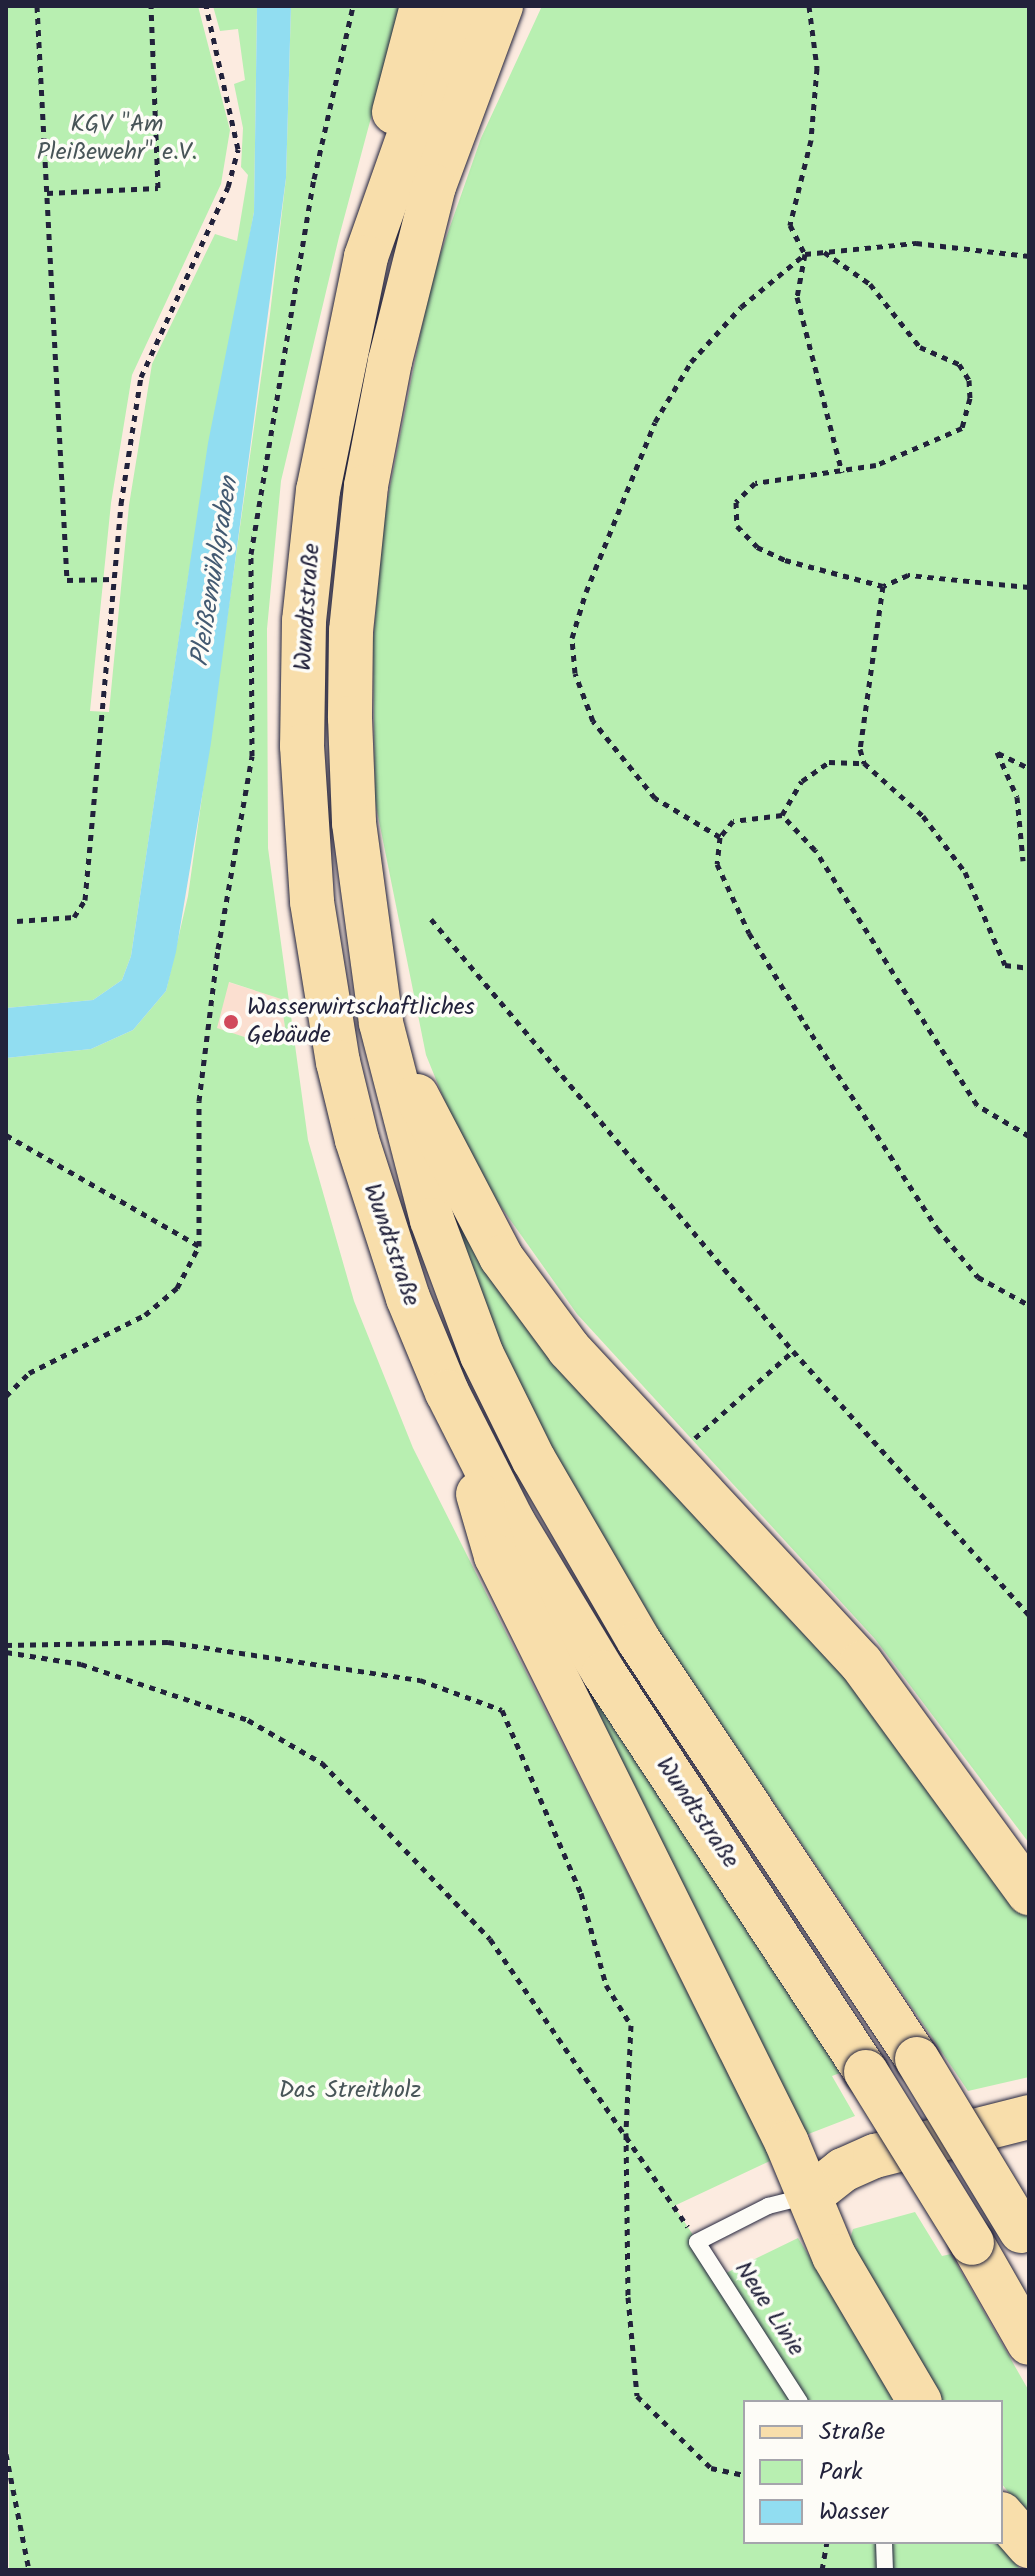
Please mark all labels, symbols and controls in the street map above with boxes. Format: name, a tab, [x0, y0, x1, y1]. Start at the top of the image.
park label: KGV "Am Pleißewehr" e.V.	[37, 111, 197, 167]
water label: Pleißemühlgraben	[186, 475, 246, 669]
street label: Wundtstraße	[289, 542, 327, 672]
place label: Wasserwirtschaftliches Gebäude	[247, 994, 475, 1050]
marker: Wasserwirtschaftliches Gebäude	[222, 1013, 240, 1031]
street label: Wundtstraße	[357, 1180, 425, 1310]
street label: Wundtstraße	[649, 1752, 745, 1874]
park label: Das Streitholz	[279, 2077, 421, 2105]
street label: Neue Linie	[728, 2256, 810, 2362]
legend	[743, 2400, 1003, 2544]
text: Straße	[819, 2413, 885, 2452]
text: Park	[819, 2453, 863, 2492]
text: Wasser	[819, 2493, 888, 2532]

